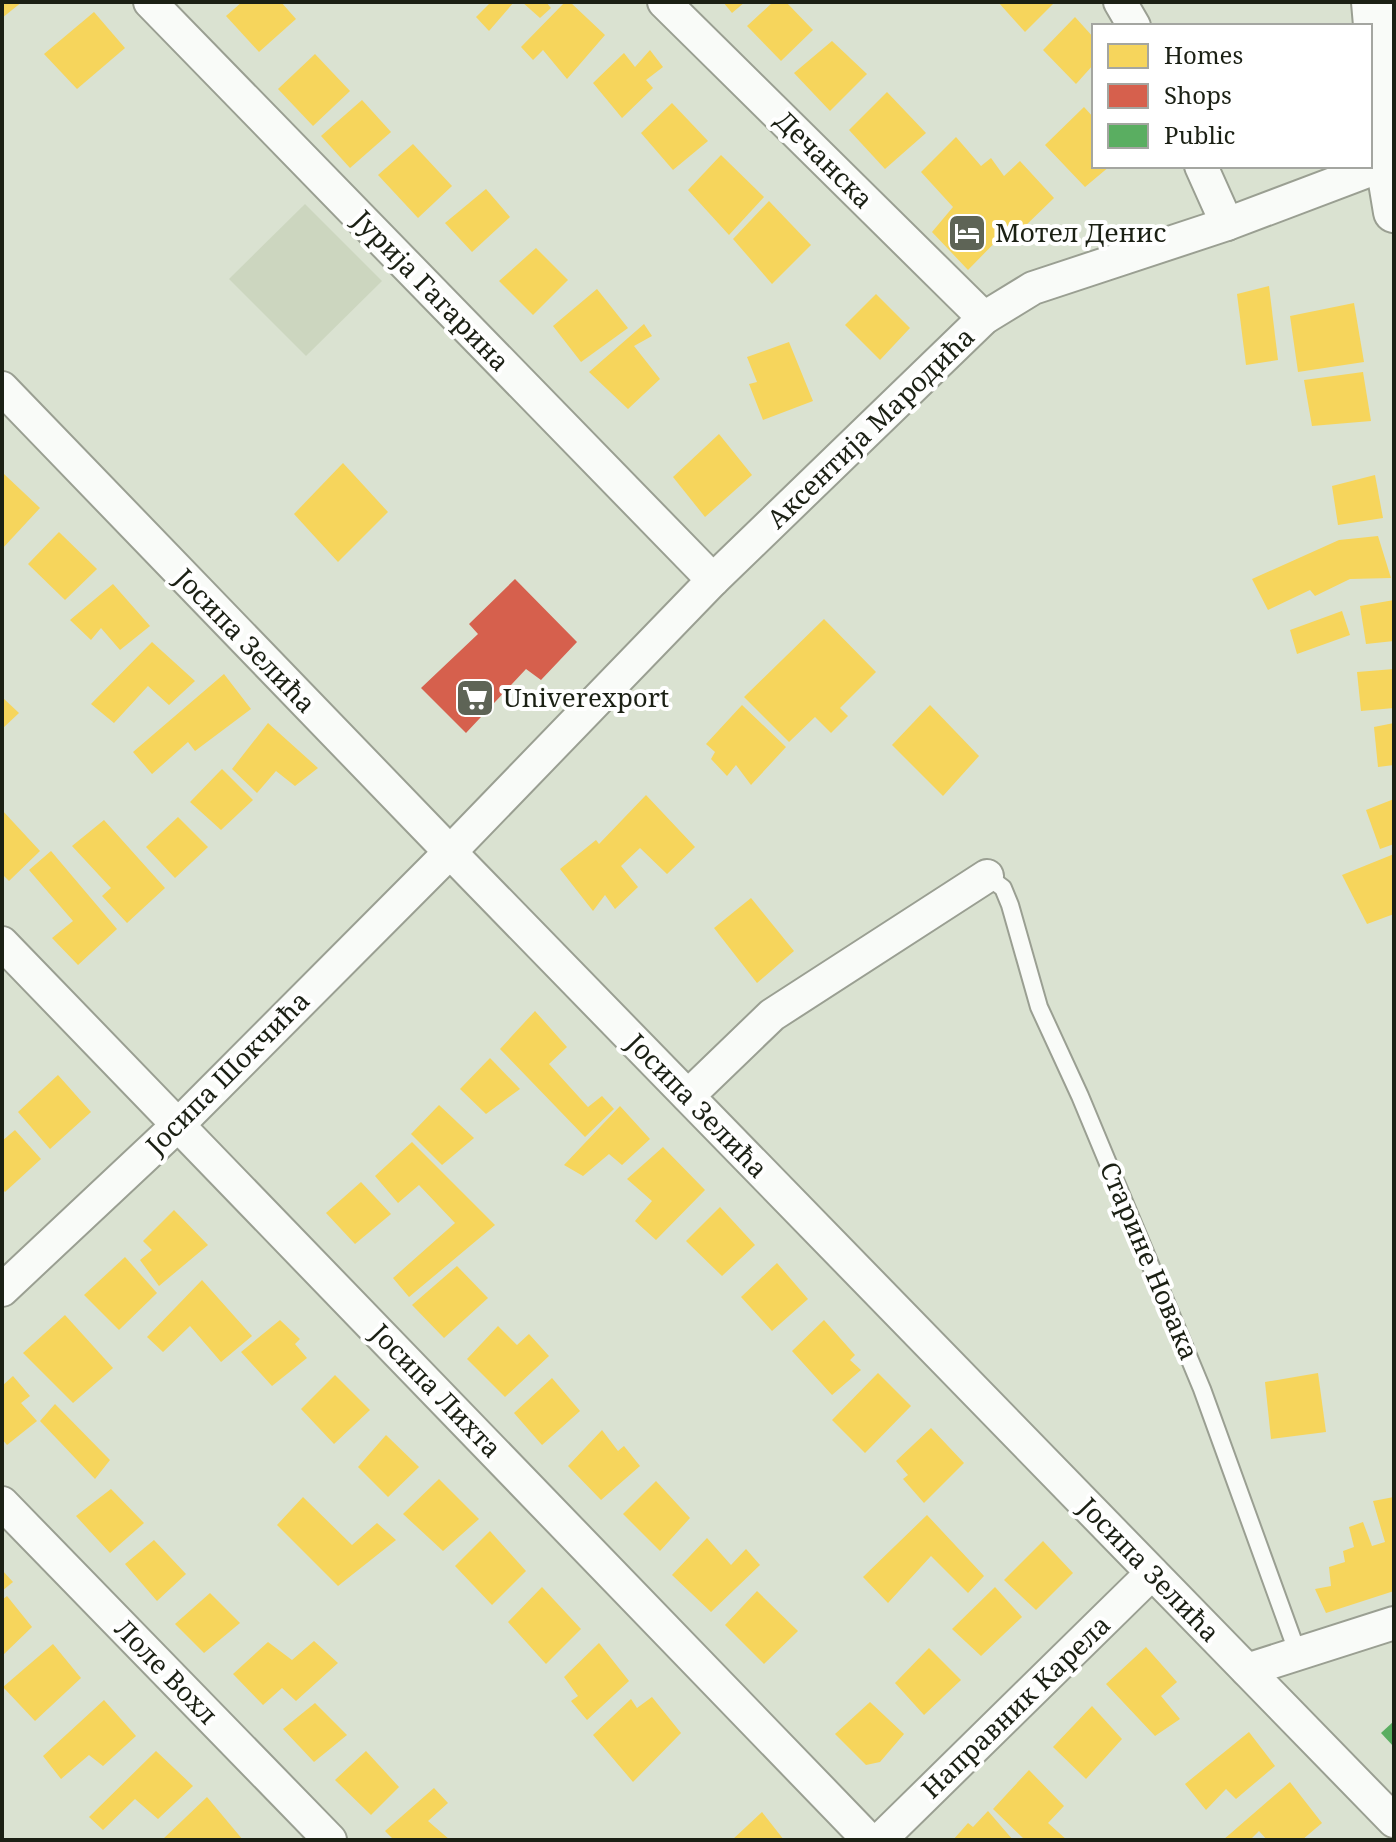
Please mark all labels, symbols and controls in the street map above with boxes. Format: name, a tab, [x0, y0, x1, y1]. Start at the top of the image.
legend	[1092, 24, 1372, 168]
text: Homes	[1164, 38, 1243, 71]
text: Shops	[1164, 78, 1232, 111]
street label: Дечанска	[768, 102, 882, 216]
text: Public	[1164, 118, 1235, 151]
street label: Јурија Гагарина	[345, 201, 518, 379]
hotel icon: Мотел Денис	[946, 212, 988, 254]
place label: Мотел Денис	[995, 214, 1166, 250]
street label: Аксентија Мародића	[759, 318, 982, 536]
street label: Јосипа Зелића	[167, 559, 324, 721]
supermarket icon: Univerexport	[454, 677, 496, 719]
place label: Univerexport	[503, 679, 669, 715]
street label: Јосипа Шокчића	[137, 983, 317, 1163]
street label: Јосипа Зелића	[619, 1024, 776, 1186]
street label: Старине Новака	[1092, 1156, 1208, 1365]
street label: Јосипа Лихта	[363, 1315, 510, 1465]
street label: Јосипа Зелића	[1071, 1488, 1228, 1650]
street label: Направник Карела	[913, 1607, 1118, 1806]
street label: Лоле Вохл	[107, 1611, 226, 1732]

